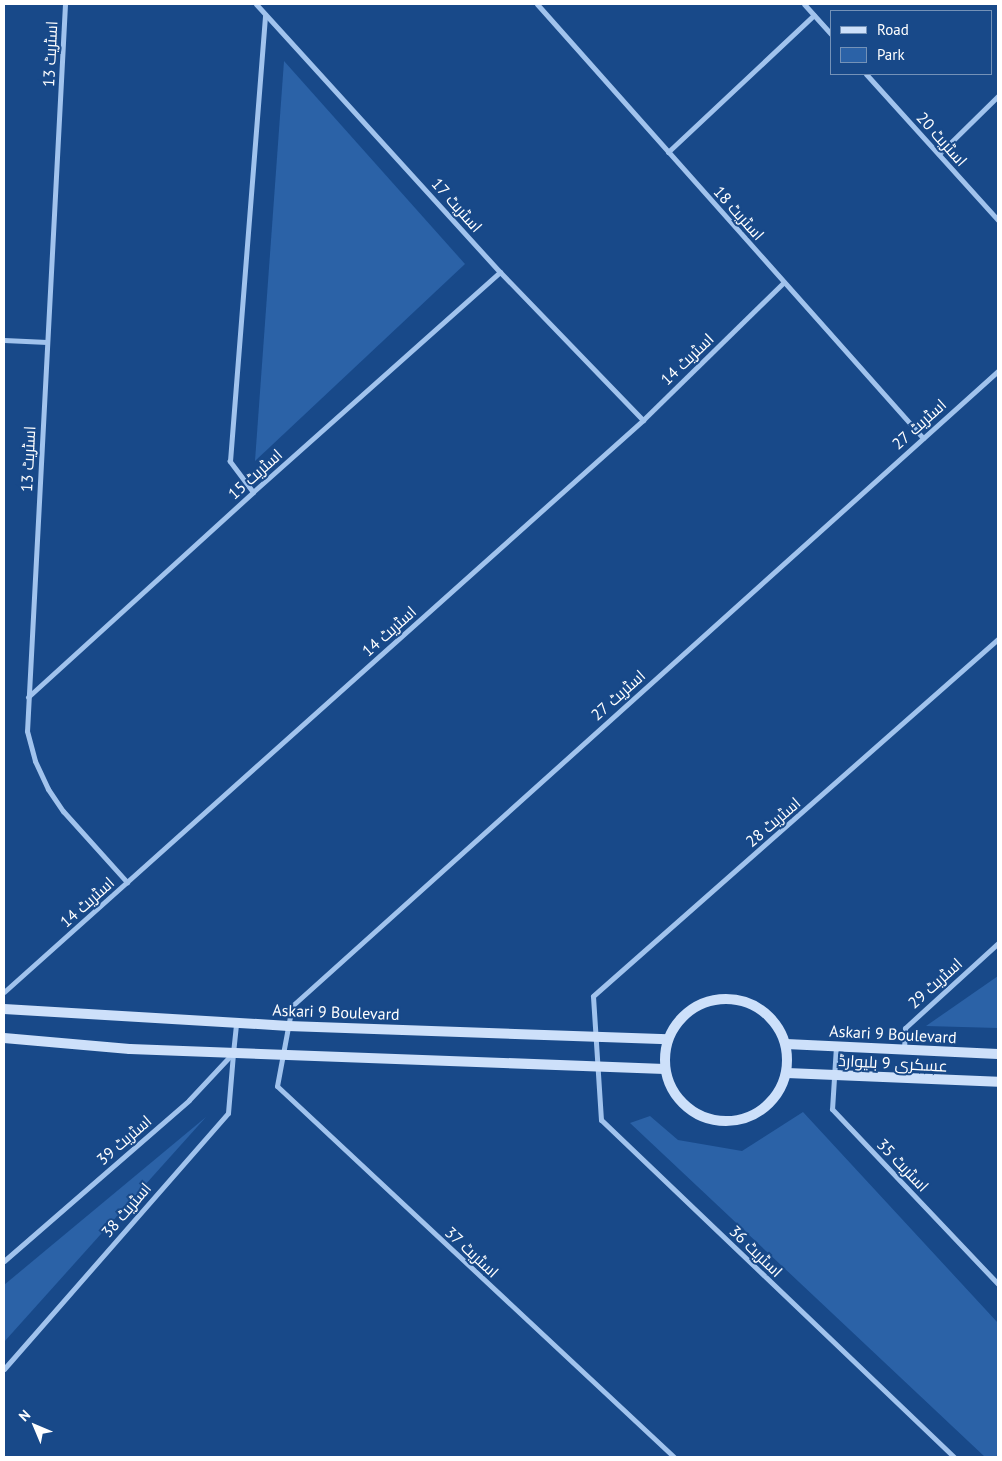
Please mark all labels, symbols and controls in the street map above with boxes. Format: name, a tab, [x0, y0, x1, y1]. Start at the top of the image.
legend	[830, 10, 992, 75]
street label: اسٹریٹ 13	[39, 20, 61, 88]
text: Road	[877, 20, 909, 39]
text: Park	[877, 45, 905, 64]
street label: اسٹریٹ 20	[913, 108, 971, 170]
street label: اسٹریٹ 17	[428, 174, 486, 236]
street label: اسٹریٹ 18	[710, 182, 768, 244]
street label: اسٹریٹ 14	[657, 329, 717, 389]
street label: اسٹریٹ 27	[888, 395, 950, 453]
street label: اسٹریٹ 13	[17, 425, 39, 493]
street label: اسٹریٹ 15	[224, 445, 286, 503]
street label: اسٹریٹ 14	[358, 602, 420, 660]
street label: اسٹریٹ 27	[587, 666, 649, 724]
street label: اسٹریٹ 28	[742, 793, 804, 851]
street label: اسٹریٹ 14	[56, 873, 118, 931]
street label: اسٹریٹ 29	[904, 954, 966, 1012]
street label: Askari 9 Boulevard	[272, 1000, 400, 1024]
street label: Askari 9 Boulevard	[829, 1021, 957, 1047]
street label: عسکری 9 بلیوارڈ	[838, 1051, 948, 1075]
street label: اسٹریٹ 39	[93, 1111, 155, 1169]
street label: اسٹریٹ 35	[873, 1135, 933, 1195]
street label: اسٹریٹ 38	[97, 1179, 155, 1241]
street label: اسٹریٹ 36	[726, 1221, 786, 1281]
street label: اسٹریٹ 37	[441, 1222, 503, 1282]
north arrow	[10, 1401, 60, 1451]
text: N	[15, 1406, 34, 1425]

